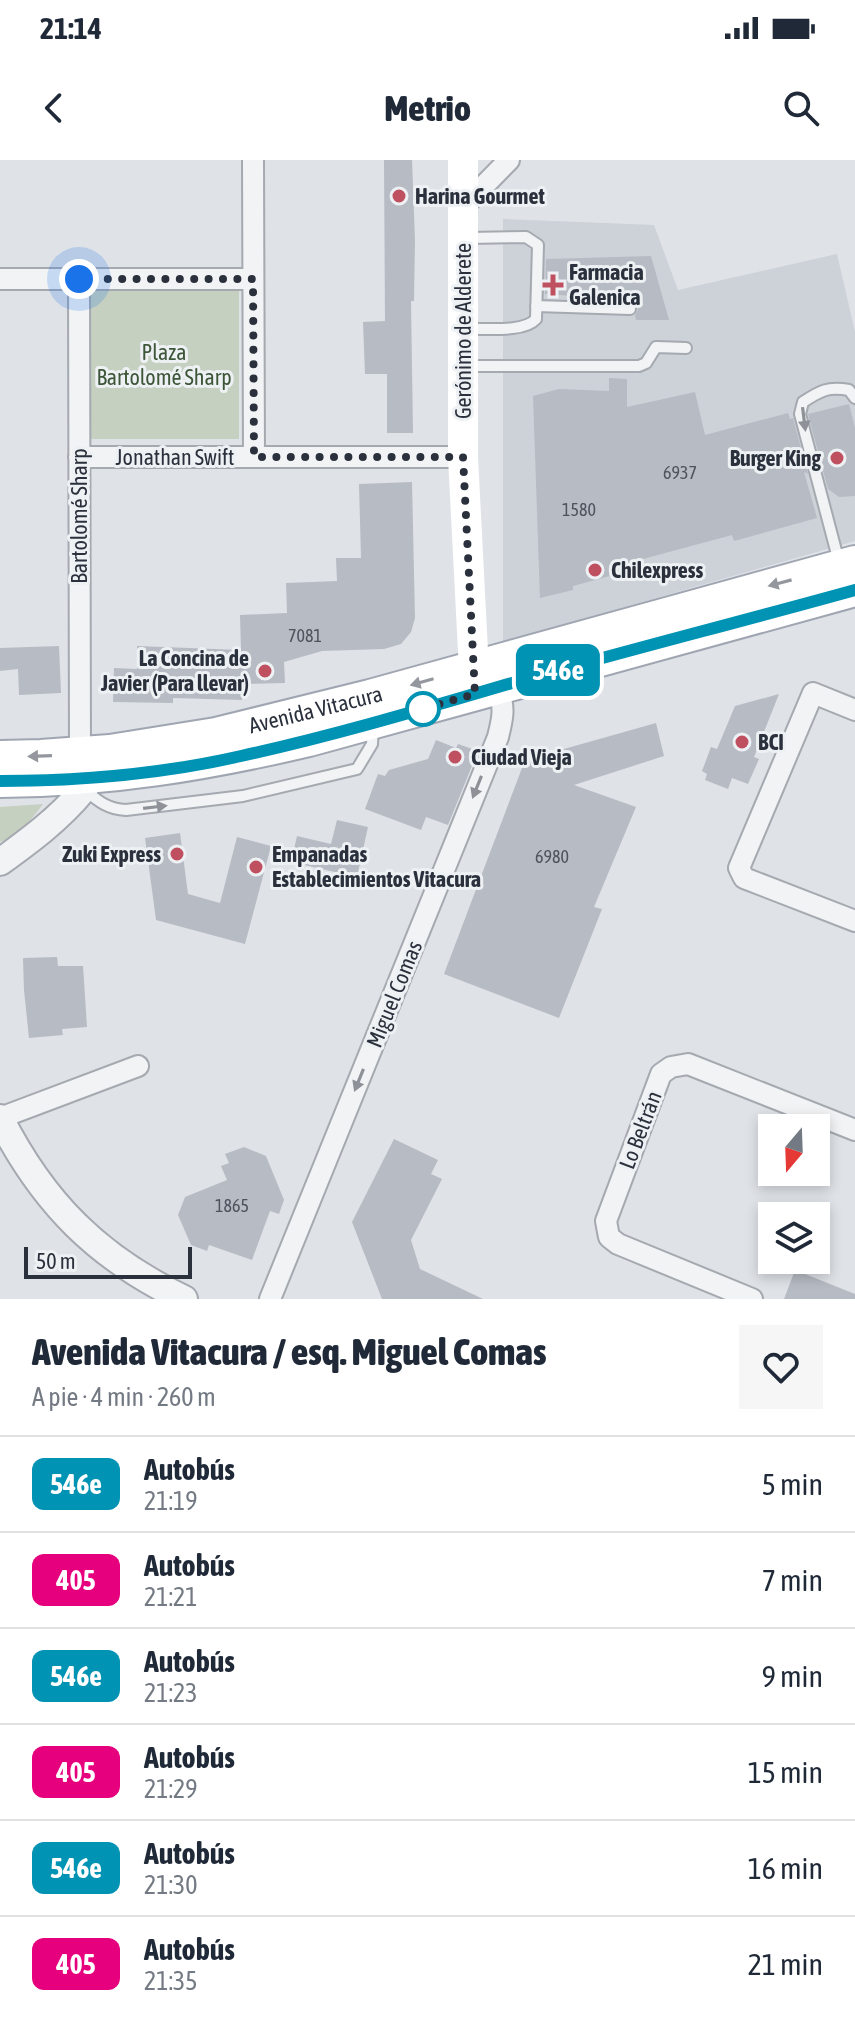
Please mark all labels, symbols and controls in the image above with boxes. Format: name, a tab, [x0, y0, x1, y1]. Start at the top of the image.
text: 21:14	[40, 11, 102, 45]
icon: back	[32, 86, 76, 130]
icon: search	[779, 86, 823, 130]
text: Metrio	[384, 87, 471, 129]
place label: Harina Gourmet	[415, 183, 545, 209]
marker: Harina Gourmet	[390, 187, 408, 205]
street label: Gerónimo de Alderete	[450, 243, 476, 419]
your location	[59, 259, 99, 299]
place label: Farmacia Galenica	[569, 259, 644, 310]
marker: Farmacia Galenica	[544, 276, 562, 294]
park label: Plaza Bartolomé Sharp	[96, 339, 232, 390]
one-way arrow	[797, 407, 810, 432]
street label: Jonathan Swift	[116, 444, 234, 470]
place label: Burger King	[730, 445, 822, 471]
street label: Bartolomé Sharp	[66, 448, 92, 584]
marker: Burger King	[828, 449, 846, 467]
house number: 6937	[663, 462, 697, 483]
house number: 1580	[562, 499, 596, 520]
place label: Chilexpress	[611, 557, 704, 583]
marker: Chilexpress	[586, 561, 604, 579]
one-way arrow	[767, 577, 791, 590]
house number: 7081	[288, 625, 322, 646]
line badge: 546e	[502, 644, 614, 696]
place label: La Concina de Javier (Para llevar)	[100, 645, 249, 696]
text: 546e	[532, 654, 584, 686]
marker: La Concina de Javier (Para llevar)	[256, 662, 274, 680]
one-way arrow	[409, 676, 434, 688]
street label: Avenida Vitacura	[246, 680, 385, 738]
unlabelled marker	[406, 692, 440, 726]
place label: BCI	[758, 729, 784, 755]
marker: BCI	[733, 733, 751, 751]
place label: Ciudad Vieja	[471, 744, 572, 770]
marker: Ciudad Vieja	[446, 748, 464, 766]
one-way arrow	[27, 749, 52, 762]
one-way arrow	[470, 775, 483, 799]
one-way arrow	[143, 800, 168, 813]
place label: Zuki Express	[62, 841, 161, 867]
place label: Empanadas Establecimientos Vitacura	[272, 841, 481, 892]
marker: Zuki Express	[168, 845, 186, 863]
house number: 6980	[535, 846, 569, 867]
marker: Empanadas Establecimientos Vitacura	[247, 858, 265, 876]
street label: Miguel Comas	[361, 937, 427, 1051]
one-way arrow	[352, 1068, 365, 1092]
street label: Lo Beltrán	[613, 1087, 667, 1173]
north arrow	[758, 1114, 830, 1186]
map controls	[758, 1114, 830, 1274]
house number: 1865	[215, 1195, 249, 1216]
button: layers	[758, 1202, 830, 1274]
scale bar	[24, 1243, 192, 1279]
text: 50 m	[36, 1248, 76, 1274]
button: heart	[739, 1325, 823, 1409]
text: Avenida Vitacura / esq. Miguel Comas	[32, 1330, 546, 1373]
text: A pie · 4 min · 260 m	[32, 1382, 216, 1412]
text: Autobús	[144, 1452, 235, 1486]
text: 5 min	[762, 1467, 823, 1501]
text: 546e	[50, 1468, 102, 1500]
text: 21:19	[144, 1486, 198, 1516]
text: Autobús	[144, 1548, 235, 1582]
text: 7 min	[762, 1563, 823, 1597]
text: 405	[56, 1564, 96, 1596]
text: 21:21	[144, 1582, 198, 1612]
text: Autobús	[144, 1644, 235, 1678]
text: 9 min	[762, 1659, 823, 1693]
text: 546e	[50, 1660, 102, 1692]
text: 21:23	[144, 1678, 198, 1708]
text: Autobús	[144, 1740, 235, 1774]
text: 15 min	[748, 1755, 823, 1789]
text: 405	[56, 1756, 96, 1788]
text: 21:29	[144, 1774, 198, 1804]
text: Autobús	[144, 1836, 235, 1870]
text: 16 min	[748, 1851, 823, 1885]
text: 546e	[50, 1852, 102, 1884]
text: 21:30	[144, 1870, 198, 1900]
text: Autobús	[144, 1932, 235, 1966]
text: 21 min	[748, 1947, 823, 1981]
text: 405	[56, 1948, 96, 1980]
text: 21:35	[144, 1966, 198, 1996]

